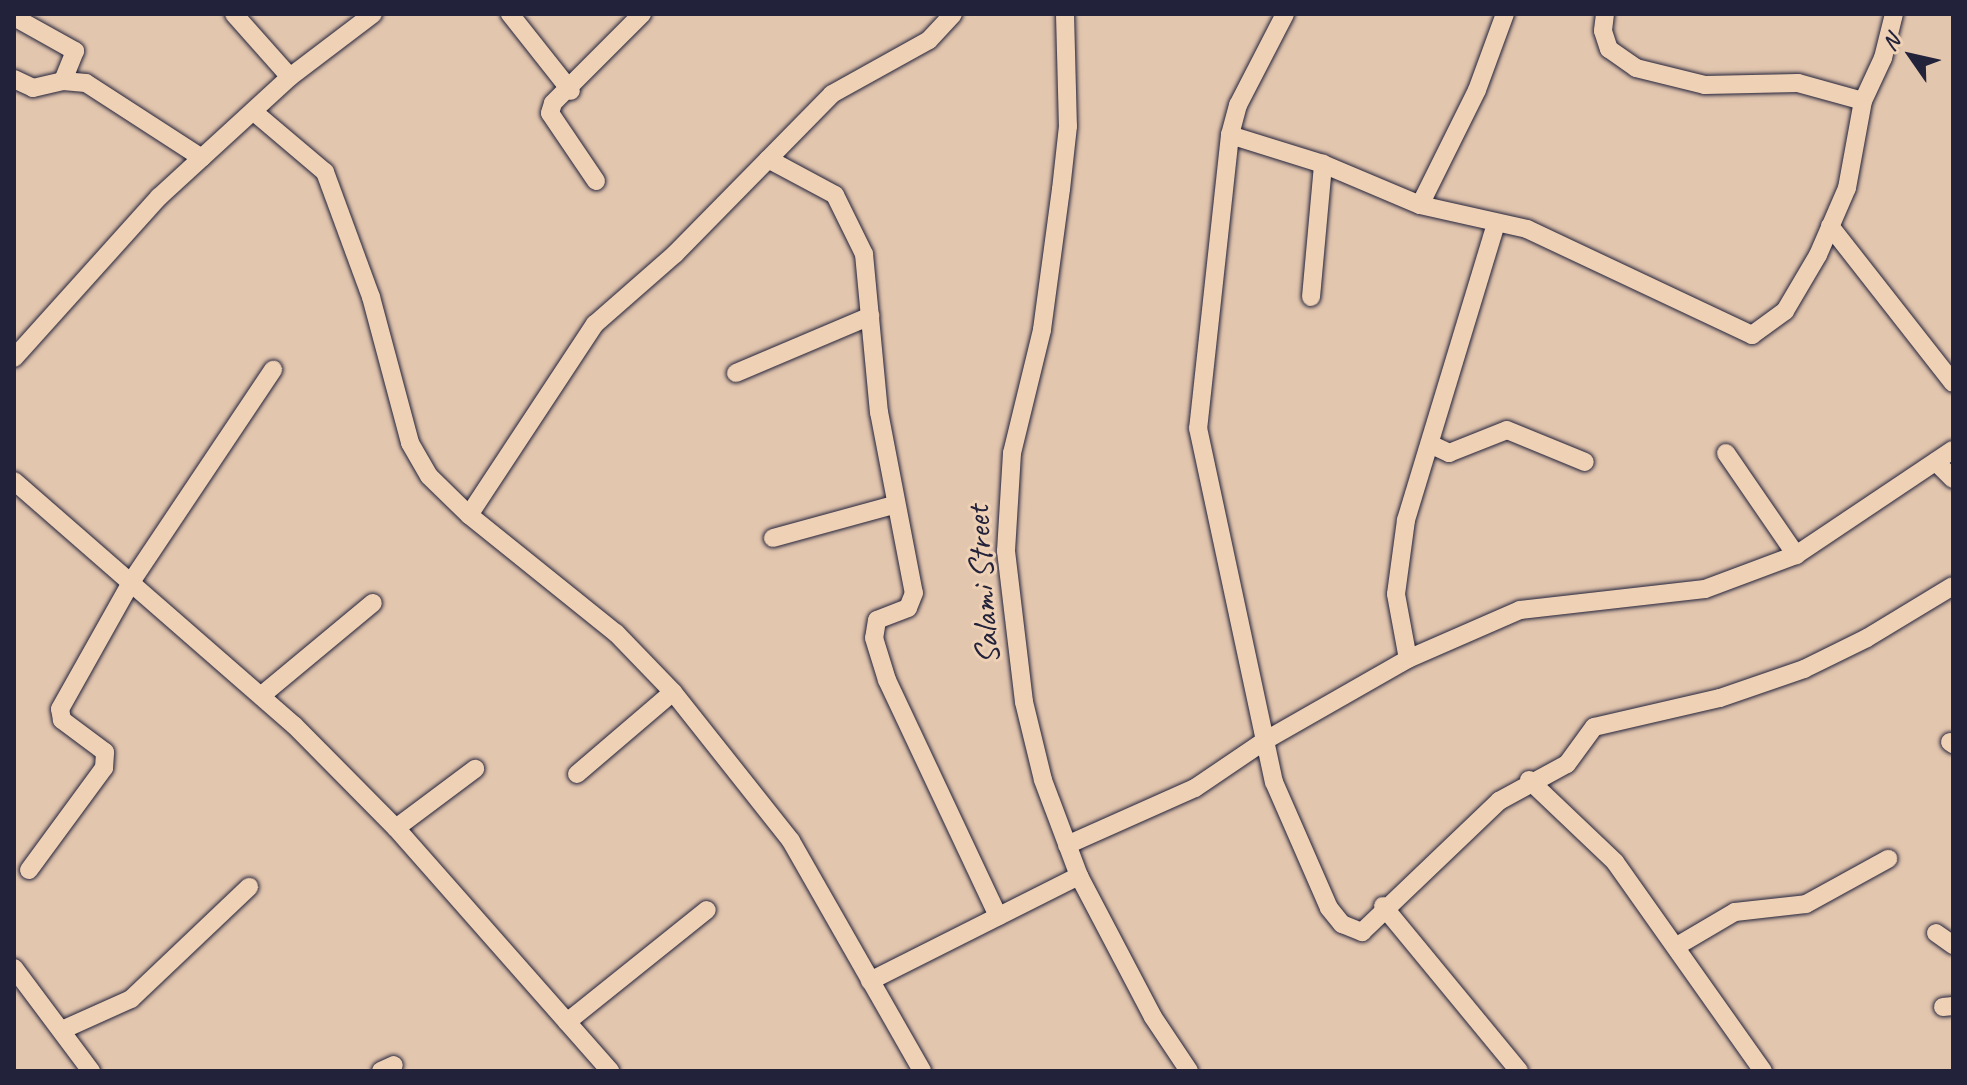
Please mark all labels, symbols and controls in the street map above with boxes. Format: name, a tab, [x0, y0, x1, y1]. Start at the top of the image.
north arrow	[1871, 16, 1951, 96]
text: N	[1876, 29, 1907, 56]
street label: Salami Street	[956, 504, 1008, 666]

